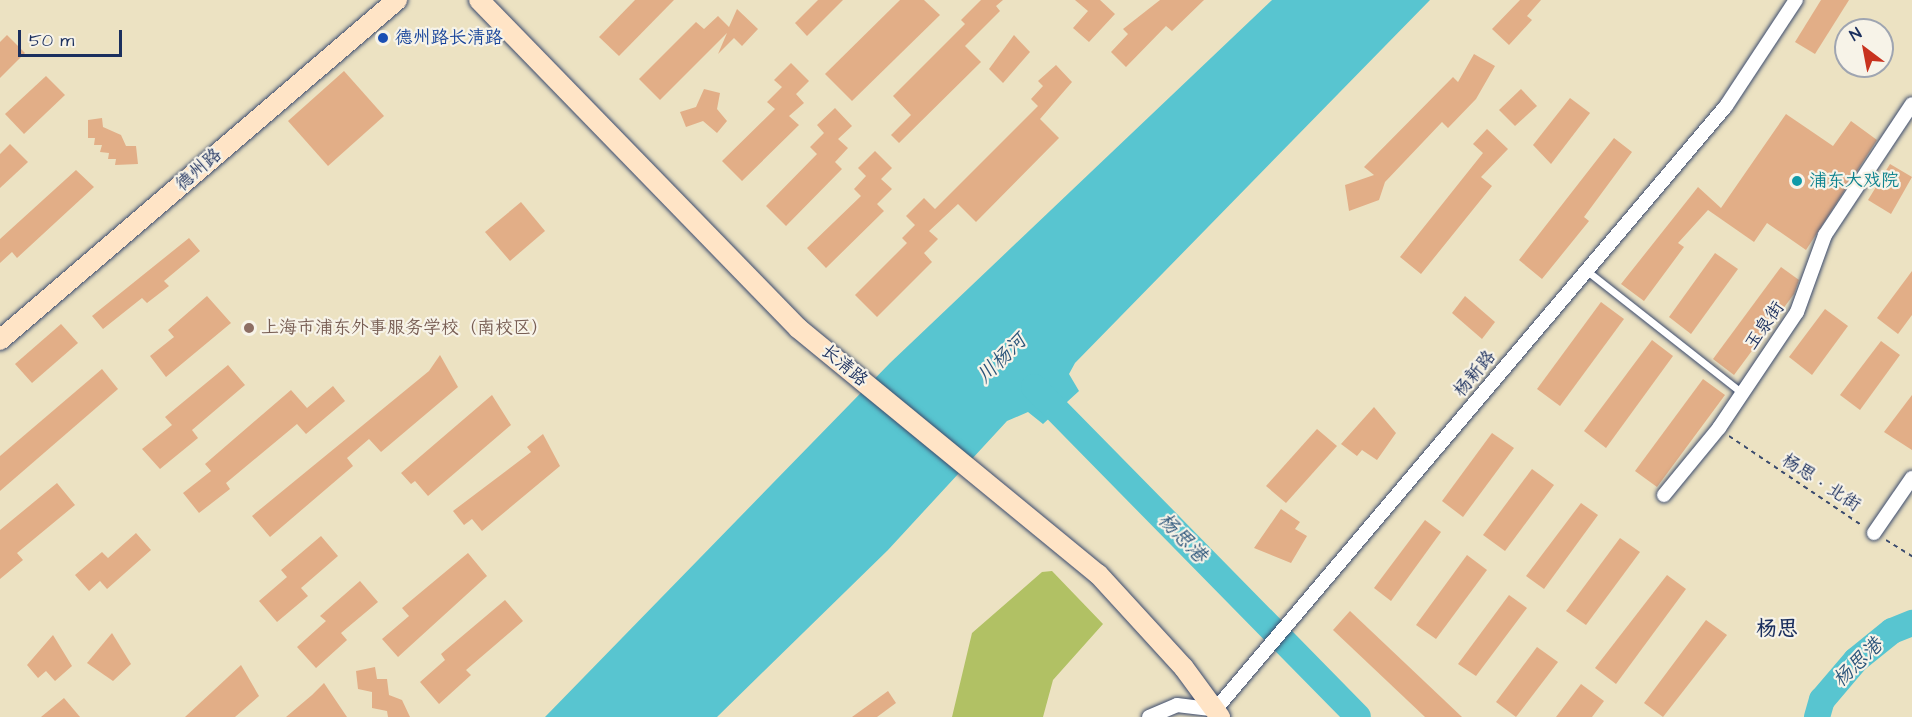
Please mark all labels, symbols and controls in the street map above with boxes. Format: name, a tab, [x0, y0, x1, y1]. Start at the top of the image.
scale bar	[21, 18, 124, 56]
north arrow	[1834, 18, 1894, 78]
text: N	[1845, 22, 1866, 46]
place label: 德州路长清路	[395, 27, 503, 49]
text: 50 m	[29, 28, 74, 53]
marker: 德州路长清路	[376, 31, 390, 45]
street label: 德州路	[172, 144, 226, 196]
place label: 浦东大戏院	[1809, 170, 1899, 192]
marker: 浦东大戏院	[1790, 174, 1804, 188]
street label: 玉泉街	[1741, 298, 1789, 354]
place label: 上海市浦东外事服务学校（南校区）	[261, 317, 549, 339]
marker: 上海市浦东外事服务学校（南校区）	[242, 321, 256, 335]
water label: 川杨河	[972, 329, 1032, 389]
street label: 长清路	[816, 340, 872, 392]
street label: 杨新路	[1449, 346, 1501, 402]
street label: 杨思 • 北街	[1777, 449, 1865, 517]
water label: 杨思港	[1153, 508, 1211, 568]
district label: 杨思	[1756, 616, 1798, 642]
water label: 杨思港	[1828, 634, 1888, 692]

